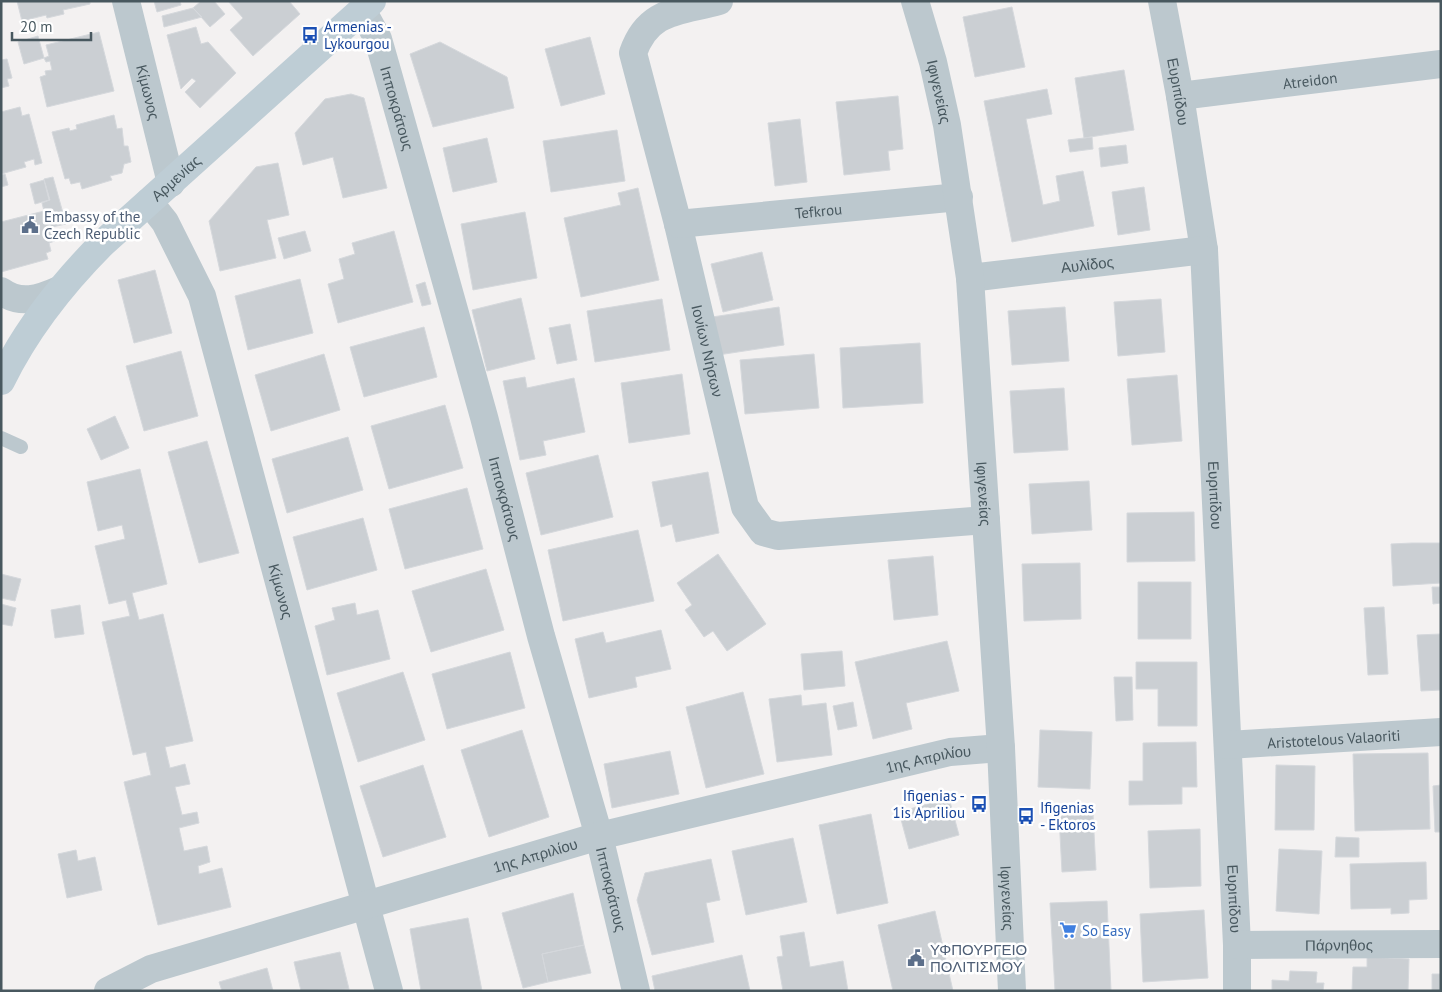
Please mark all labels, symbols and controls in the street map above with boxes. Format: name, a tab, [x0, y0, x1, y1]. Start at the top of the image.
scale bar	[12, 10, 91, 42]
text: 20 m	[20, 17, 53, 36]
place label: Armenias - Lykourgou	[324, 17, 392, 53]
bus stop icon: Armenias - Lykourgou	[300, 25, 320, 45]
street label: Ευριπίδου	[1163, 56, 1194, 127]
street label: Ιφιγενείας	[923, 58, 956, 125]
street label: Κίμωνος	[133, 63, 165, 122]
street label: Ιπποκράτους	[377, 64, 418, 152]
street label: Atreidon	[1282, 67, 1338, 93]
street label: Αρμενίας	[147, 150, 204, 205]
street label: Tefkrou	[794, 199, 843, 222]
place label: Embassy of the Czech Republic	[44, 207, 141, 243]
public building icon: Embassy of the Czech Republic	[20, 215, 40, 235]
street label: Αυλίδος	[1060, 251, 1115, 277]
street label: Ιονίων Νήσων	[688, 303, 728, 399]
street label: Ιπποκράτους	[485, 454, 525, 543]
street label: Ιφιγενείας	[973, 461, 996, 527]
street label: Ευριπίδου	[1205, 461, 1227, 530]
street label: Κίμωνος	[265, 561, 298, 621]
street label: Aristotelous Valaoriti	[1267, 725, 1401, 752]
street label: 1ης Απριλίου	[884, 741, 972, 777]
place label: Ifigenias - 1is Apriliou	[892, 786, 965, 822]
bus stop icon: Ifigenias - 1is Apriliou	[969, 794, 989, 814]
place label: Ifigenias - Ektoros	[1040, 798, 1096, 834]
bus stop icon: Ifigenias - Ektoros	[1016, 806, 1036, 826]
street label: 1ης Απριλίου	[491, 833, 580, 876]
street label: Ιπποκράτους	[592, 845, 631, 934]
street label: Ευριπίδου	[1224, 864, 1246, 933]
street label: Ιφιγενείας	[997, 865, 1019, 931]
supermarket icon: So Easy	[1058, 920, 1078, 940]
place label: So Easy	[1082, 921, 1131, 940]
street label: Πάρνηθος	[1305, 935, 1373, 954]
place label: ΥΦΠΟΥΡΓΕΙΟ ΠΟΛΙΤΙΣΜΟΥ	[930, 940, 1027, 976]
public building icon: ΥΦΠΟΥΡΓΕΙΟ ΠΟΛΙΤΙΣΜΟΥ	[906, 948, 926, 968]

